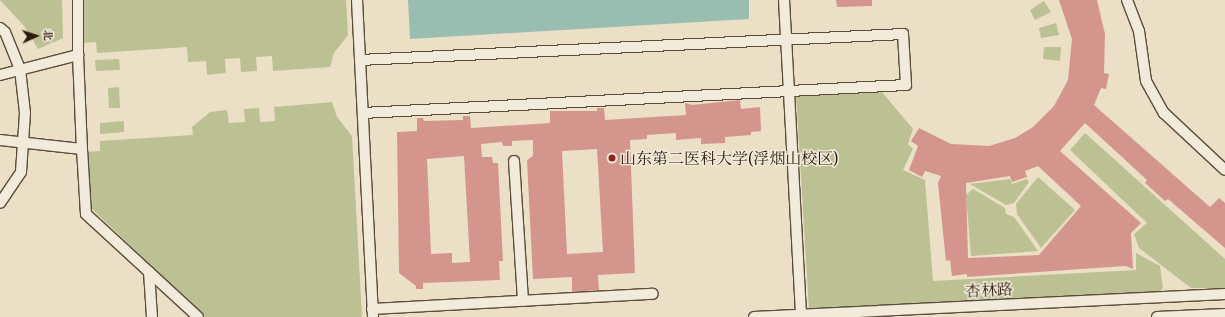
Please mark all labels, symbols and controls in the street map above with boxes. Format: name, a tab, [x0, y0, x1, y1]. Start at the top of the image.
north arrow	[16, 16, 56, 56]
text: 北	[40, 29, 56, 41]
place label: 山东第二医科大学(浮烟山校区)	[620, 148, 838, 168]
marker: 山东第二医科大学(浮烟山校区)	[607, 153, 617, 163]
street label: 杏林路	[965, 279, 1013, 301]

